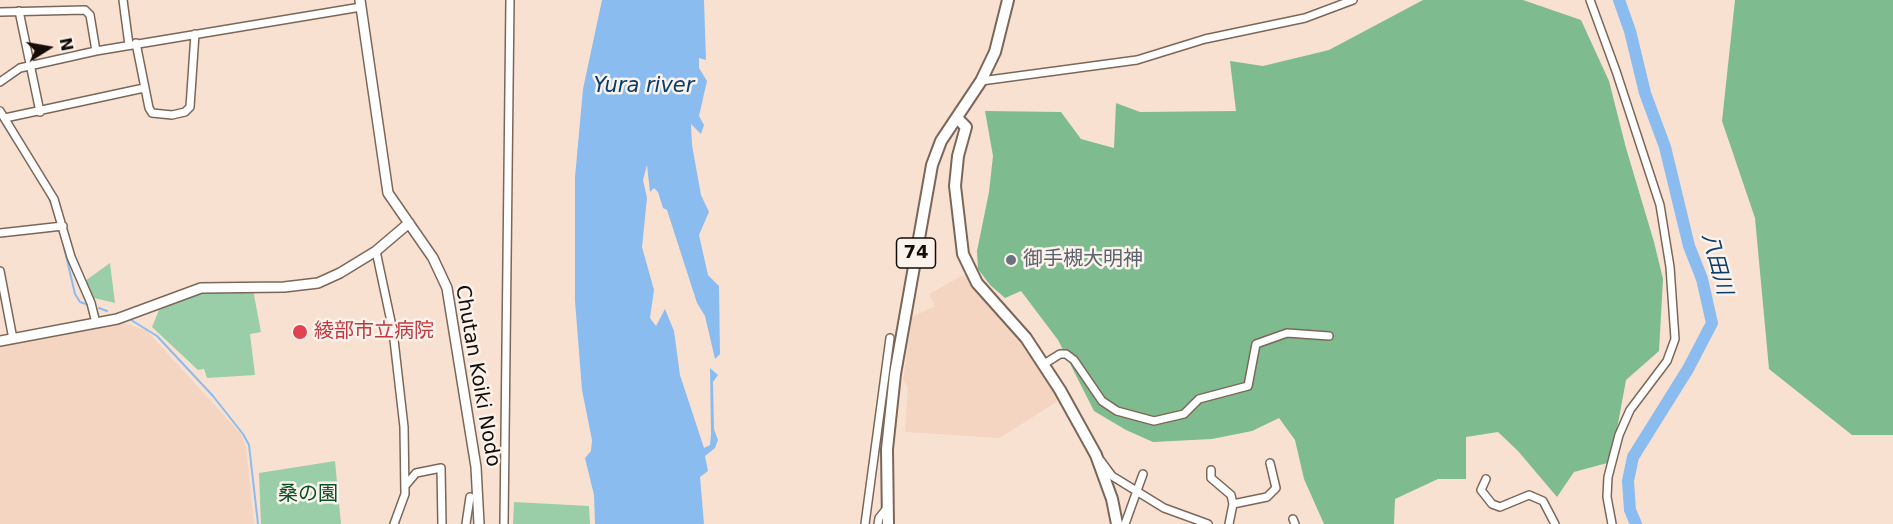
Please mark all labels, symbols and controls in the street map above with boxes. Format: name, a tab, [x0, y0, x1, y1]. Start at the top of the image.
north arrow	[18, 18, 78, 78]
text: N	[56, 36, 77, 53]
water label: Yura river	[594, 74, 694, 100]
water label: 八田川	[1696, 230, 1736, 298]
road number: 74	[896, 238, 936, 268]
place label: 御手槻大明神	[1023, 248, 1143, 272]
marker: 御手槻大明神	[1004, 253, 1018, 267]
street label: Chutan Koiki Nodo	[449, 283, 505, 469]
place label: 綾部市立病院	[314, 320, 434, 344]
marker: 綾部市立病院	[291, 323, 309, 341]
park label: 桑の園	[278, 483, 338, 507]

